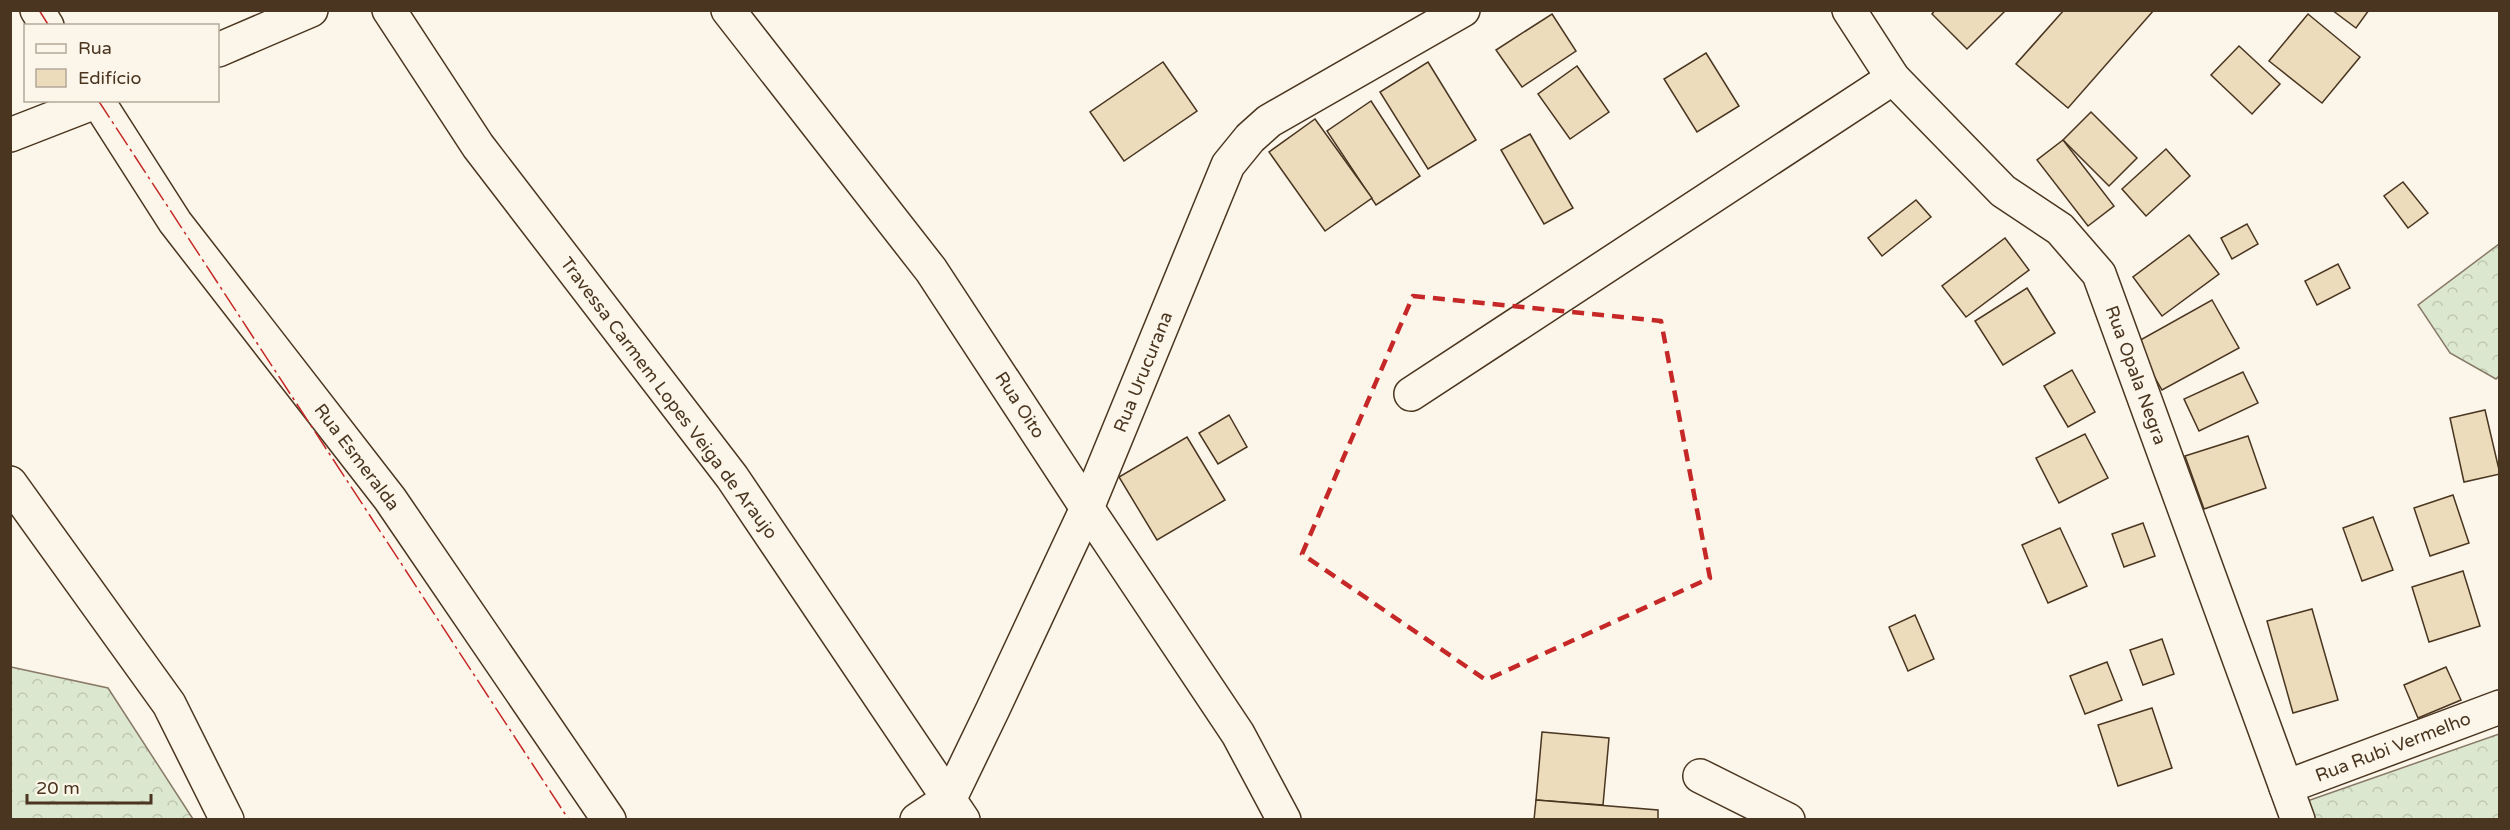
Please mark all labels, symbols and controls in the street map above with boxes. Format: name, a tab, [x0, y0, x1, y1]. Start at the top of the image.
legend	[24, 24, 219, 102]
text: Rua	[78, 37, 112, 59]
text: Edifício	[78, 67, 142, 89]
street label: Travessa Carmem Lopes Veiga de Araujo	[556, 253, 782, 543]
street label: Rua Opala Negra	[2101, 302, 2171, 448]
street label: Rua Urucurana	[1109, 308, 1177, 436]
street label: Rua Oito	[990, 367, 1050, 443]
street label: Rua Esmeralda	[310, 399, 404, 515]
street label: Rua Rubi Vermelho	[2312, 707, 2474, 787]
scale bar	[27, 767, 152, 805]
text: 20 m	[36, 777, 80, 799]

